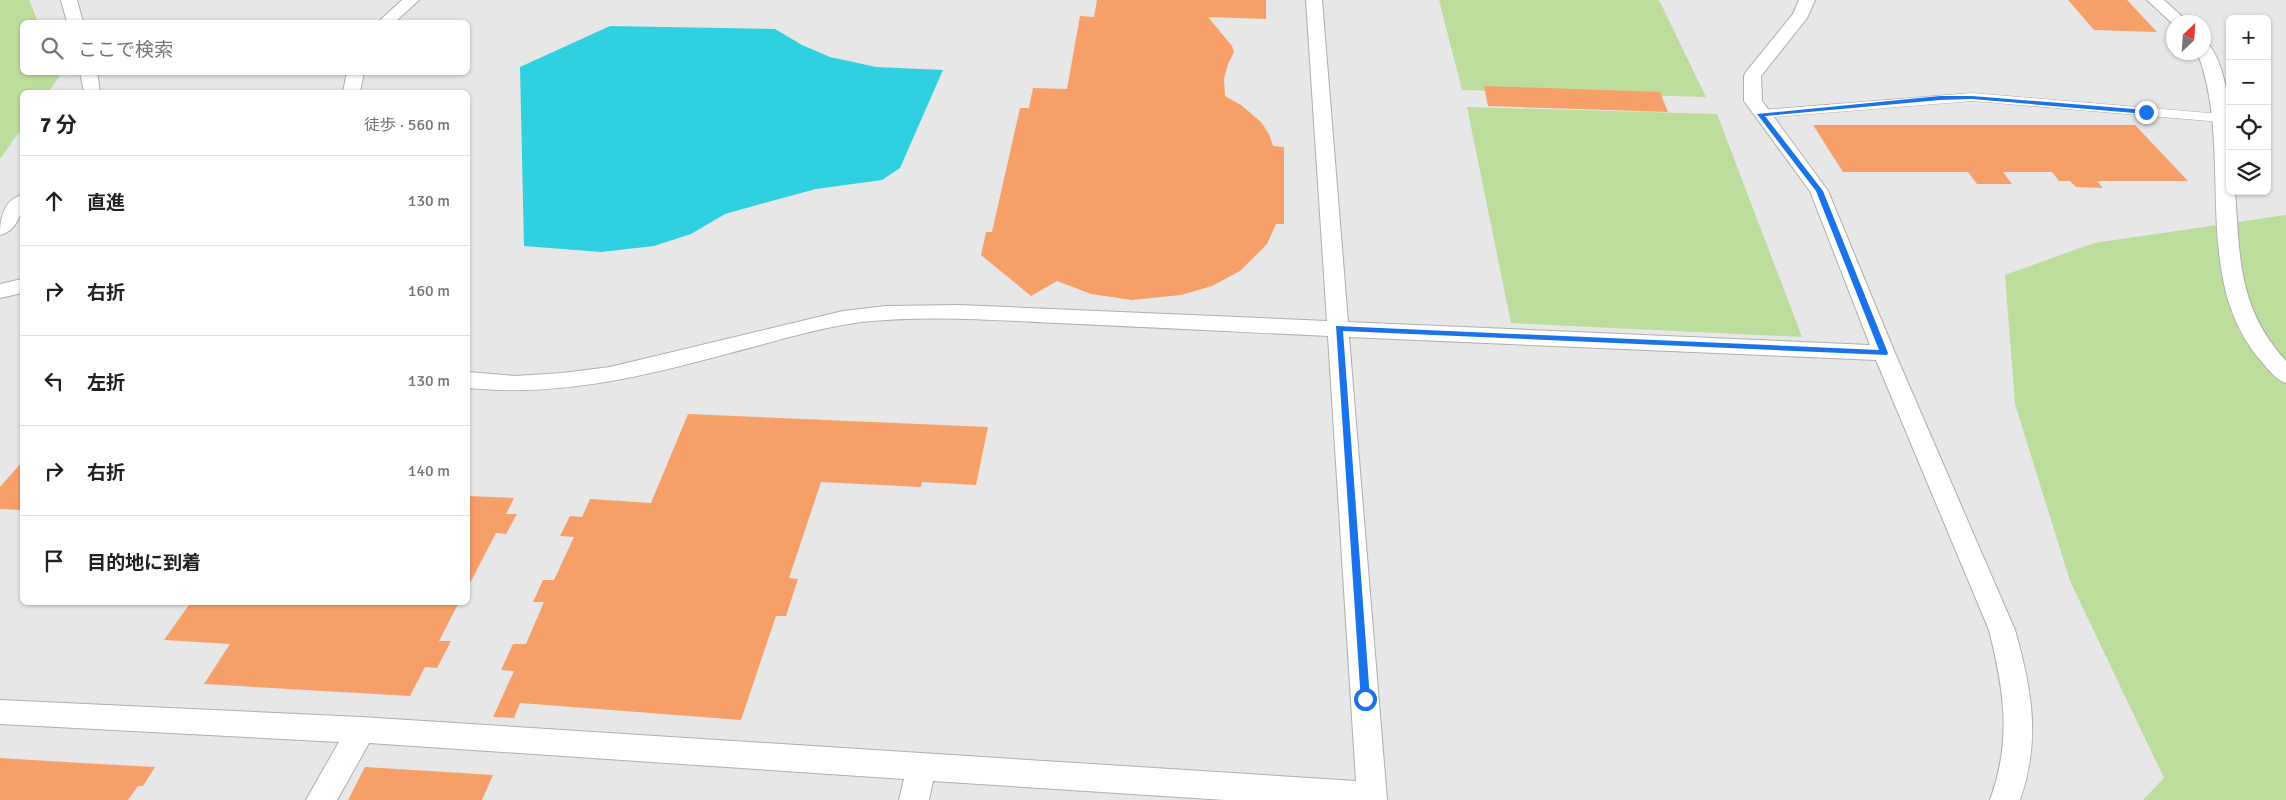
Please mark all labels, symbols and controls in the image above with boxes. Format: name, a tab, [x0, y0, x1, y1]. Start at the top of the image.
north arrow	[2166, 15, 2211, 60]
map controls	[2226, 15, 2271, 195]
button: +	[2226, 15, 2271, 60]
search box	[20, 20, 470, 75]
icon: search	[38, 34, 66, 62]
text: ここで検索	[78, 38, 173, 62]
button: −	[2226, 60, 2271, 105]
route end	[2135, 101, 2158, 124]
button: locate	[2226, 105, 2271, 150]
text: 7 分	[40, 112, 77, 138]
text: 徒歩 · 560 m	[364, 115, 450, 135]
button: layers	[2226, 150, 2271, 195]
icon: ahead	[40, 187, 68, 215]
text: 直進	[87, 191, 125, 215]
text: 130 m	[408, 191, 450, 211]
icon: right	[40, 277, 68, 305]
text: 右折	[87, 281, 125, 305]
text: 160 m	[408, 281, 450, 301]
icon: left	[40, 367, 68, 395]
text: 左折	[87, 371, 125, 395]
text: 130 m	[408, 371, 450, 391]
icon: right	[40, 457, 68, 485]
text: 右折	[87, 461, 125, 485]
text: 140 m	[408, 461, 450, 481]
icon: arrive	[40, 547, 68, 575]
text: 目的地に到着	[87, 551, 201, 575]
route start	[1354, 688, 1377, 711]

